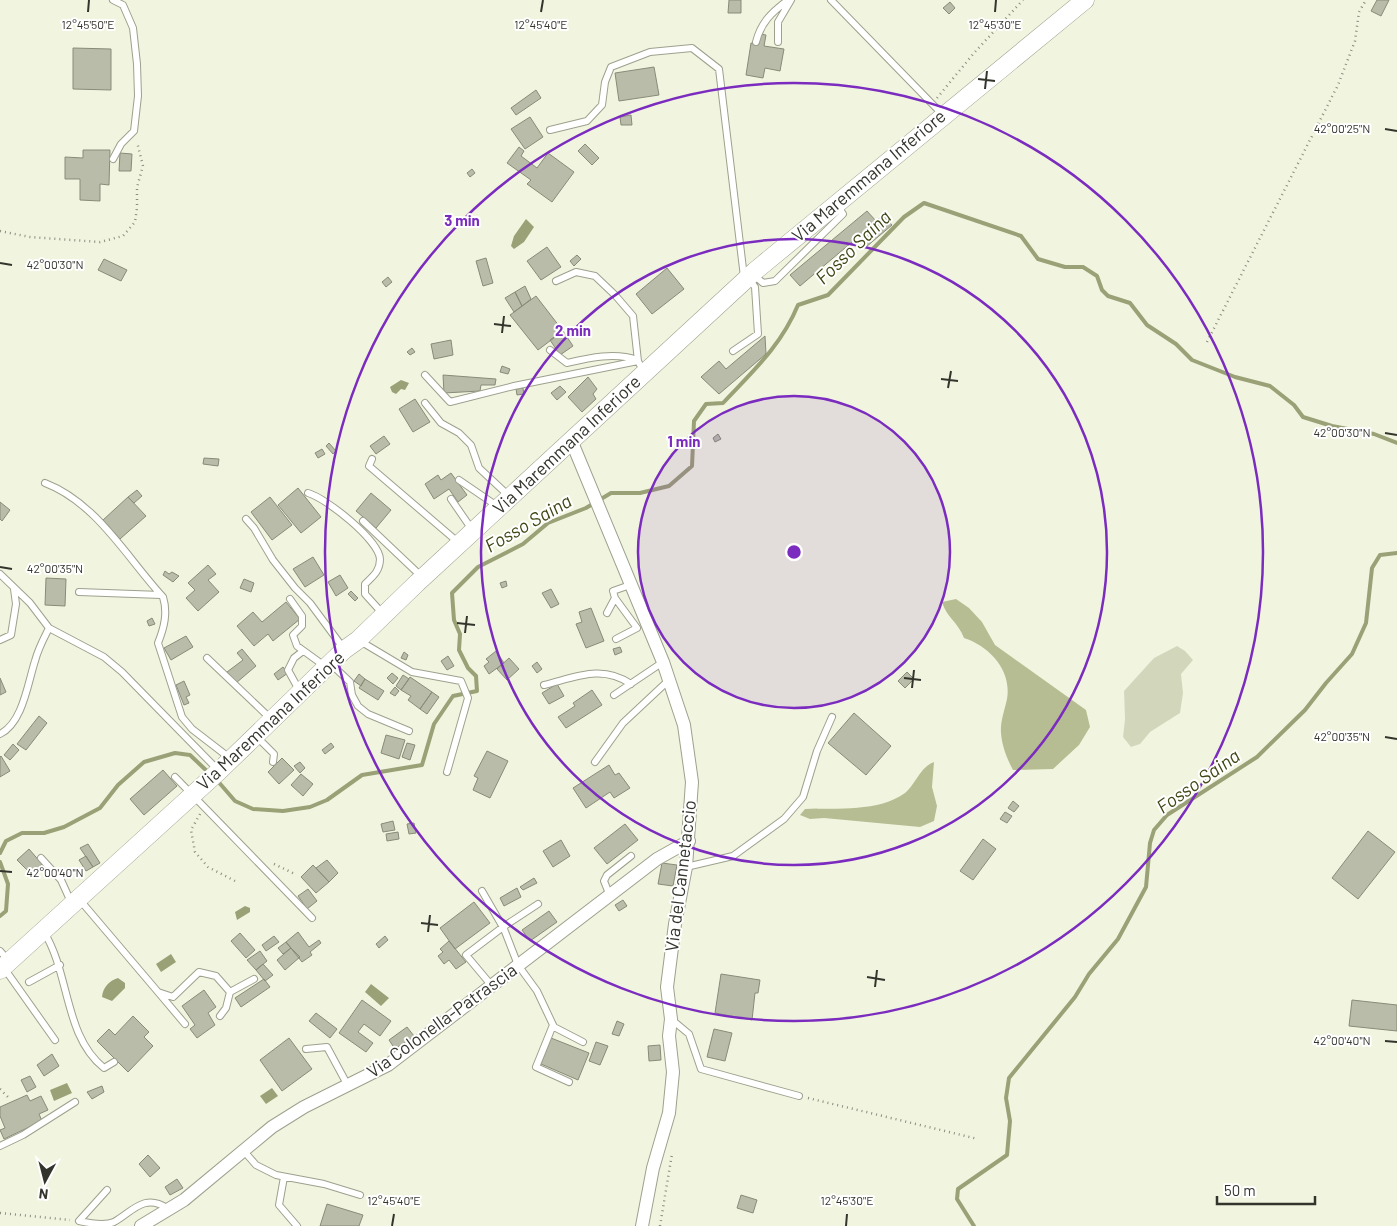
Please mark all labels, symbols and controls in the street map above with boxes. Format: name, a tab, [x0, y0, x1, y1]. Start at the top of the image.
text: 12°45'50"E	[62, 17, 114, 31]
text: 12°45'40"E	[514, 17, 568, 31]
text: 12°45'30"E	[969, 17, 1021, 31]
street label: Via Maremmana Inferiore	[787, 104, 950, 246]
text: 42°00'25"N	[1314, 121, 1370, 135]
water label: Fosso Saina	[810, 205, 895, 288]
text: 3 min	[444, 211, 480, 229]
text: 42°00'30"N	[27, 257, 84, 271]
text: 2 min	[555, 321, 591, 339]
street label: Via Maremmana Inferiore	[488, 370, 645, 519]
text: 42°00'30"N	[1314, 425, 1371, 439]
text: 1 min	[668, 432, 700, 450]
water label: Fosso Saina	[480, 488, 575, 557]
centre of rings	[785, 543, 803, 561]
text: 42°00'35"N	[27, 561, 83, 575]
street label: Via Maremmana Inferiore	[192, 646, 349, 795]
text: 42°00'35"N	[1314, 729, 1370, 743]
water label: Fosso Saina	[1152, 743, 1244, 818]
street label: Via del Cannetaccio	[660, 799, 700, 953]
text: 42°00'40"N	[26, 865, 84, 879]
street label: Via Colonella-Patrascia	[362, 958, 521, 1082]
text: 42°00'40"N	[1313, 1033, 1371, 1047]
north arrow	[20, 1156, 70, 1206]
scale bar	[1217, 1174, 1314, 1206]
text: 50 m	[1224, 1181, 1256, 1199]
text: N	[38, 1185, 49, 1203]
text: 12°45'40"E	[367, 1193, 421, 1207]
text: 12°45'30"E	[821, 1193, 873, 1207]

